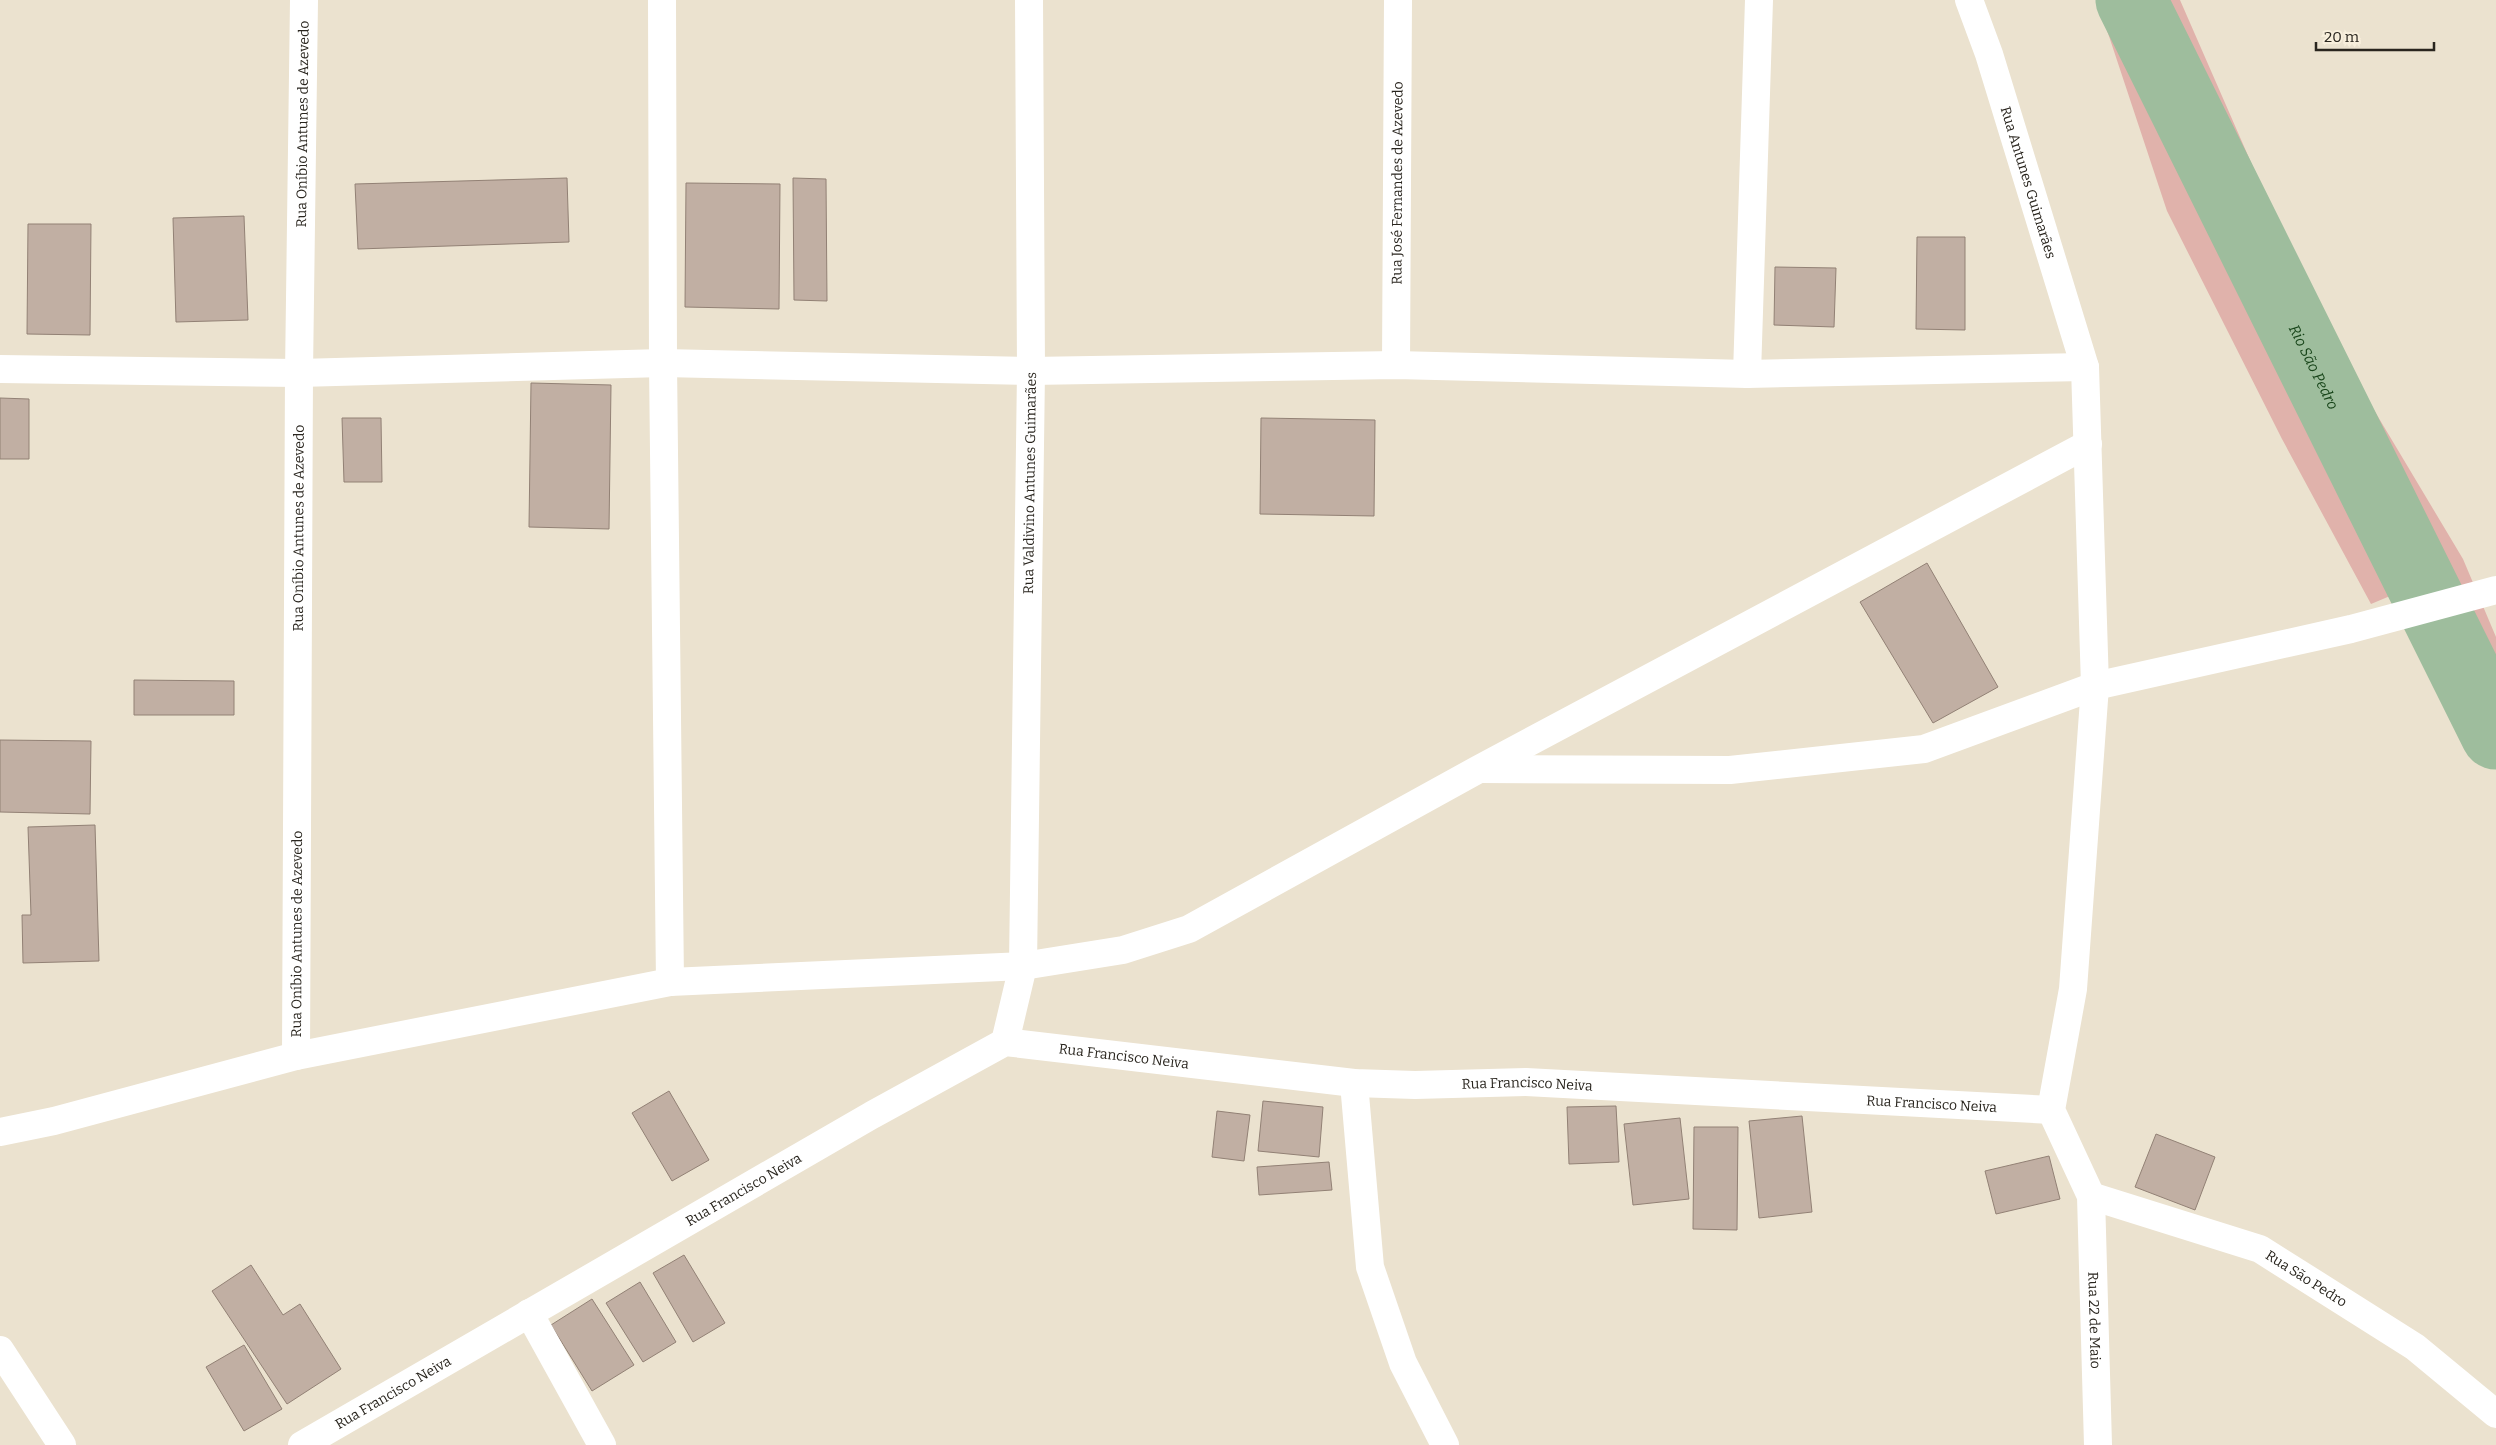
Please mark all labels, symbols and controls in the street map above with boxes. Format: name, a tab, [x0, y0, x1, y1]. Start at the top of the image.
scale bar	[2316, 20, 2434, 52]
street label: Rua Oníbio Antunes de Azevedo	[292, 21, 312, 228]
text: 20 m	[2324, 28, 2360, 46]
street label: Rua José Fernandes de Azevedo	[1388, 81, 1406, 285]
street label: Rua Antunes Guimarães	[1997, 104, 2060, 261]
water label: Rio São Pedro	[2285, 322, 2342, 413]
street label: Rua Valdivino Antunes Guimarães	[1019, 372, 1039, 594]
street label: Rua Oníbio Antunes de Azevedo	[289, 425, 307, 631]
street label: Rua Oníbio Antunes de Azevedo	[288, 831, 305, 1037]
street label: Rua Francisco Neiva	[1058, 1040, 1190, 1072]
street label: Rua Francisco Neiva	[1461, 1073, 1593, 1094]
street label: Rua Francisco Neiva	[1866, 1092, 1998, 1116]
street label: Rua Francisco Neiva	[682, 1149, 805, 1230]
street label: Rua São Pedro	[2263, 1246, 2350, 1310]
street label: Rua 22 de Maio	[2085, 1271, 2104, 1369]
street label: Rua Francisco Neiva	[332, 1352, 454, 1433]

